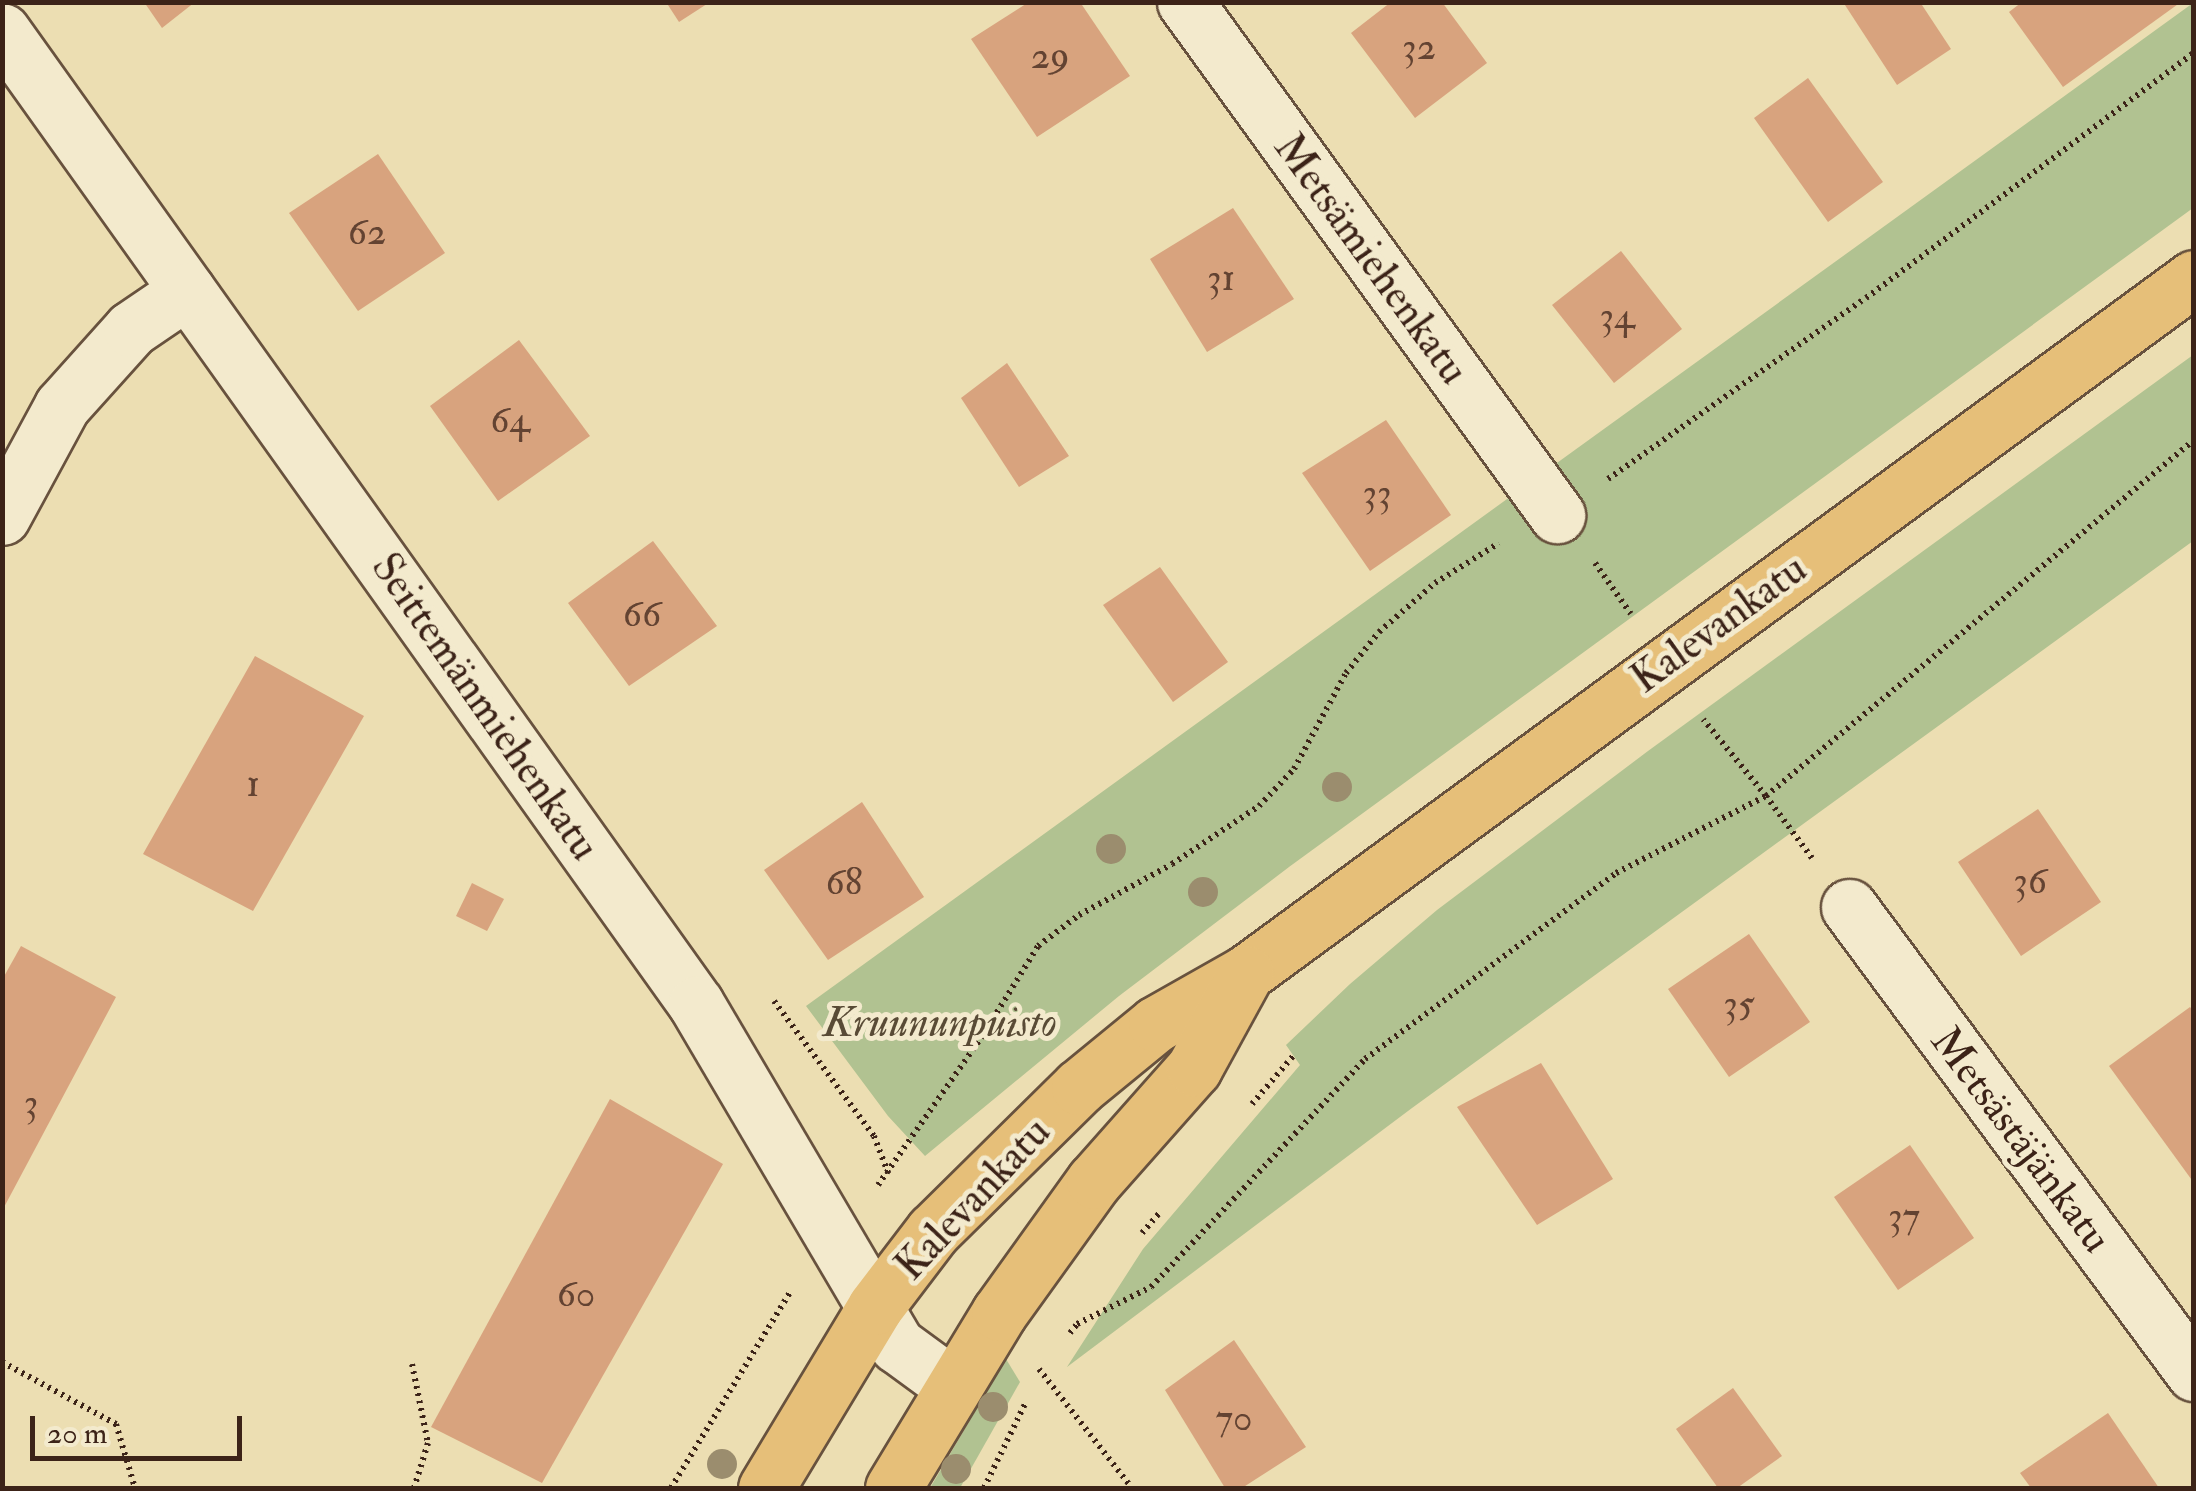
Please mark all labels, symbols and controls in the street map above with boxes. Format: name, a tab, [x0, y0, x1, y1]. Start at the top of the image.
house number: 32	[1402, 25, 1436, 71]
house number: 29	[1031, 34, 1069, 80]
street label: Metsämiehenkatu	[1263, 124, 1479, 394]
house number: 62	[348, 210, 386, 256]
house number: 31	[1207, 256, 1235, 302]
house number: 34	[1600, 294, 1634, 340]
house number: 64	[490, 398, 530, 444]
house number: 33	[1362, 471, 1392, 517]
street label: Seittemänmiehenkatu	[360, 544, 610, 870]
street label: Kalevankatu	[1622, 544, 1816, 704]
house number: 66	[623, 592, 661, 638]
house number: 1	[246, 762, 260, 808]
house number: 36	[2013, 859, 2047, 905]
house number: 68	[826, 860, 862, 906]
house number: 35	[1723, 982, 1755, 1028]
park label: Kruununpuisto	[823, 998, 1057, 1048]
street label: Metsästäjänkatu	[1920, 1017, 2122, 1263]
house number: 3	[24, 1081, 38, 1127]
street label: Kalevankatu	[885, 1107, 1061, 1291]
house number: 37	[1888, 1194, 1920, 1240]
house number: 60	[557, 1272, 595, 1318]
scale bar	[35, 1396, 248, 1458]
house number: 70	[1216, 1396, 1252, 1442]
text: 20 m	[47, 1415, 107, 1452]

